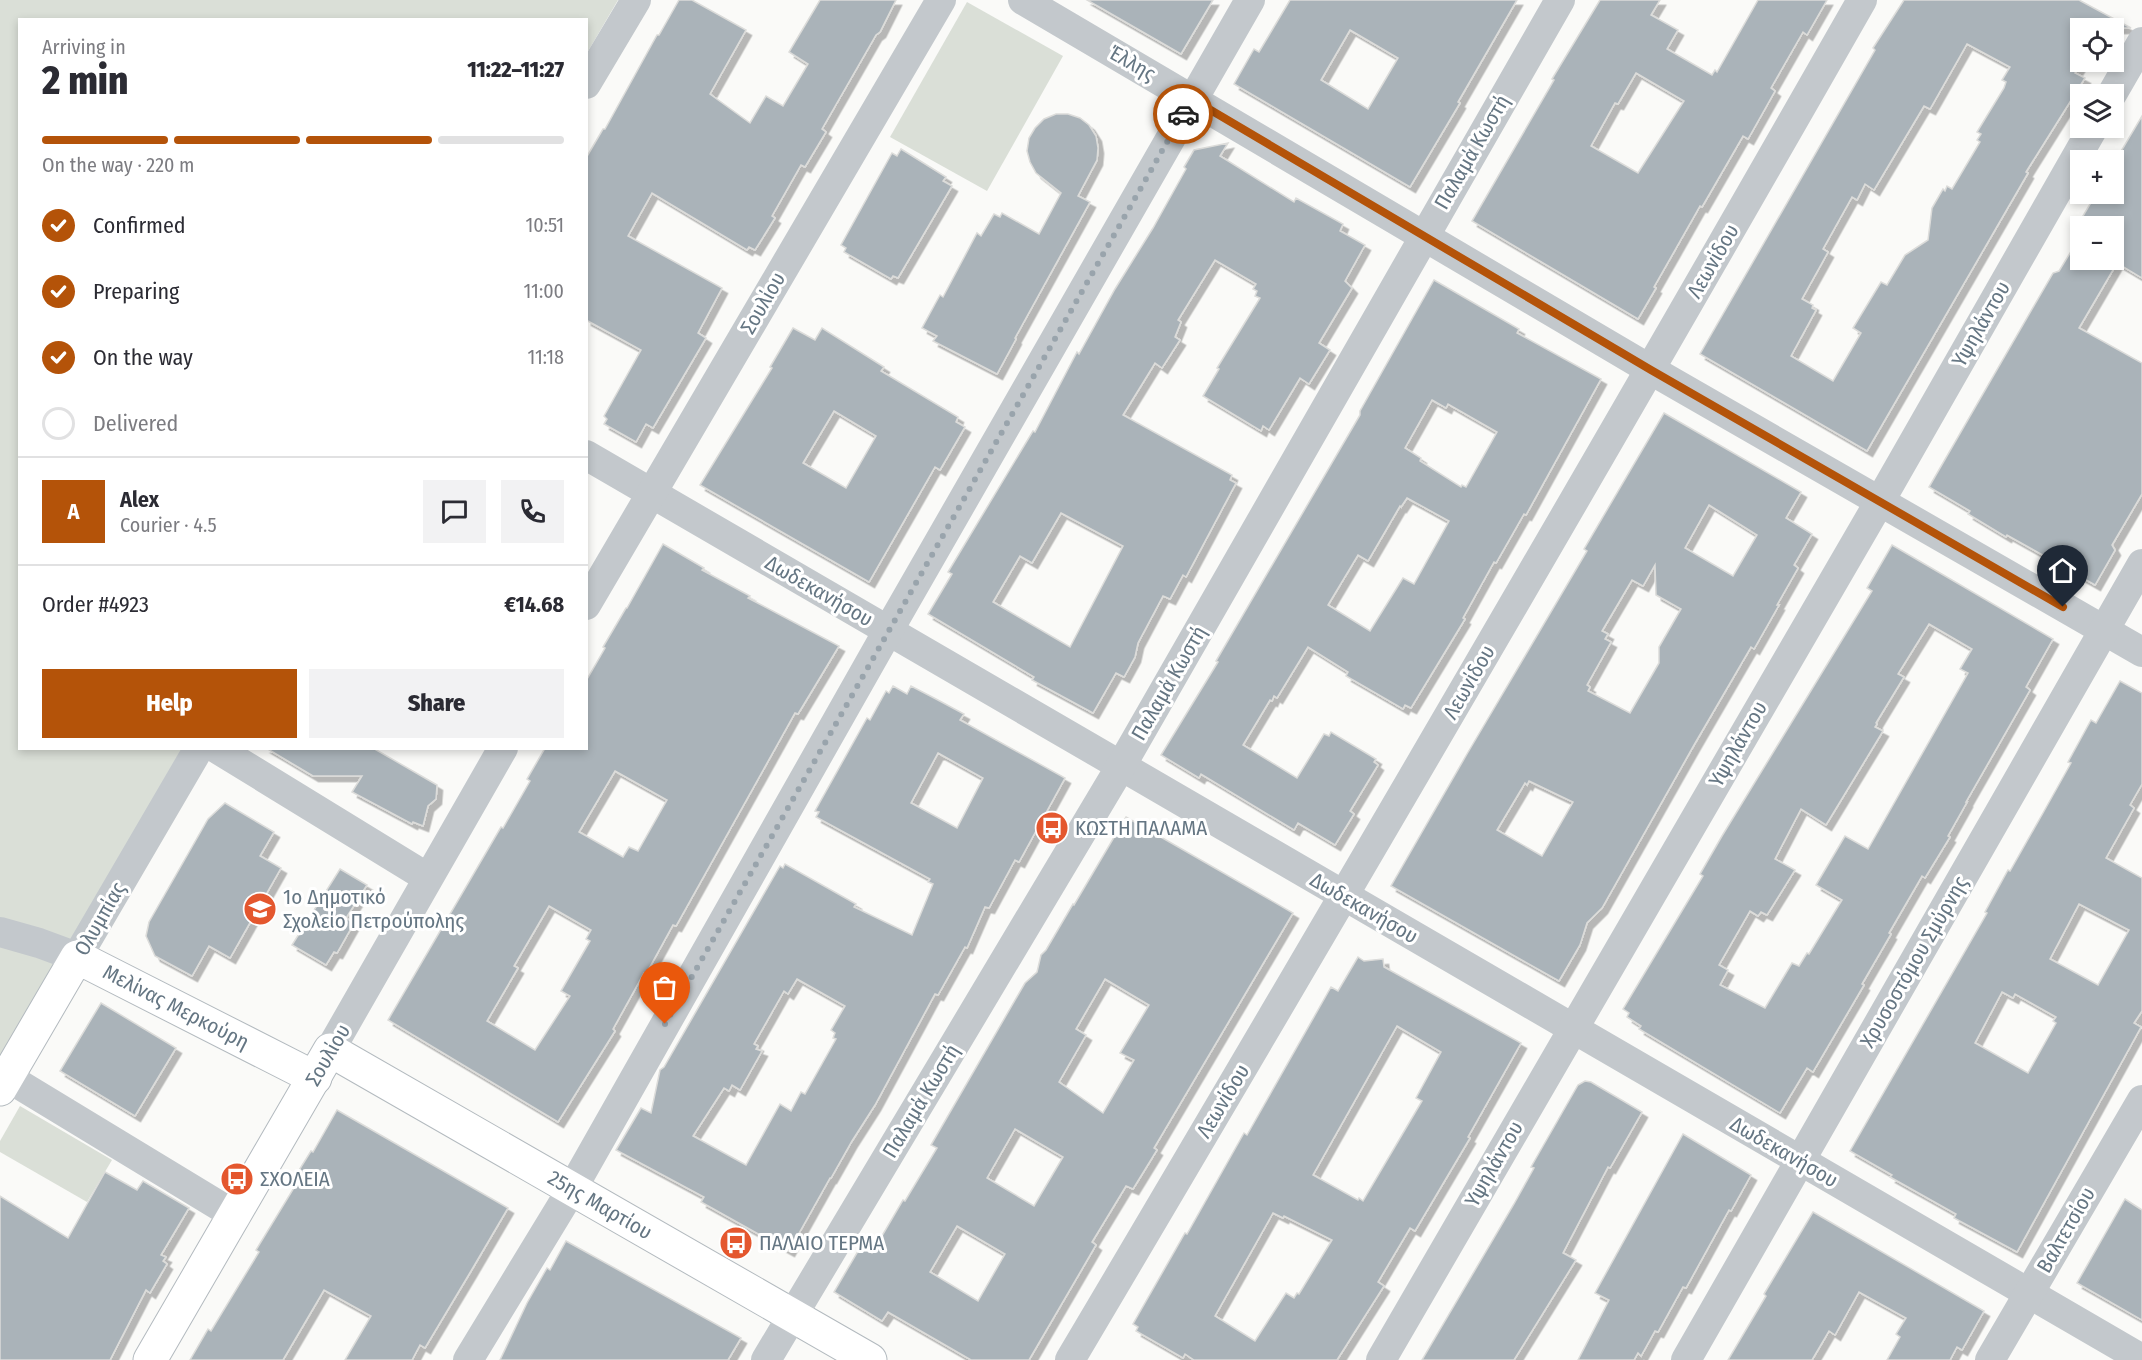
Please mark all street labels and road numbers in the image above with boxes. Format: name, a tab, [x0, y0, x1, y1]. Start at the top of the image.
street label: Έλλης	[1104, 39, 1160, 87]
street label: Παλαμά Κωστή	[1429, 90, 1515, 214]
street label: Λεωνίδου	[1681, 219, 1745, 303]
street label: Σουλίου	[735, 267, 791, 339]
street label: Υψηλάντου	[1946, 277, 2016, 371]
street label: Δωδεκανήσου	[760, 550, 878, 632]
street label: Παλαμά Κωστή	[1126, 621, 1212, 745]
street label: Λεωνίδου	[1437, 640, 1501, 724]
street label: Υψηλάντου	[1703, 697, 1773, 791]
street label: Δωδεκανήσου	[1305, 867, 1423, 949]
street label: Χρυσοστόμου Σμύρνης	[1854, 872, 1974, 1052]
street label: Ολυμπίας	[69, 878, 131, 960]
street label: Μελίνας Μερκούρη	[98, 959, 254, 1055]
street label: Σουλίου	[300, 1019, 356, 1091]
street label: Παλαμά Κωστή	[877, 1039, 965, 1163]
street label: Λεωνίδου	[1191, 1059, 1255, 1143]
street label: Δωδεκανήσου	[1725, 1111, 1843, 1193]
street label: Υψηλάντου	[1459, 1117, 1529, 1211]
street label: 25ης Μαρτίου	[543, 1165, 657, 1245]
street label: Βαλτετσίου	[2031, 1182, 2101, 1278]

